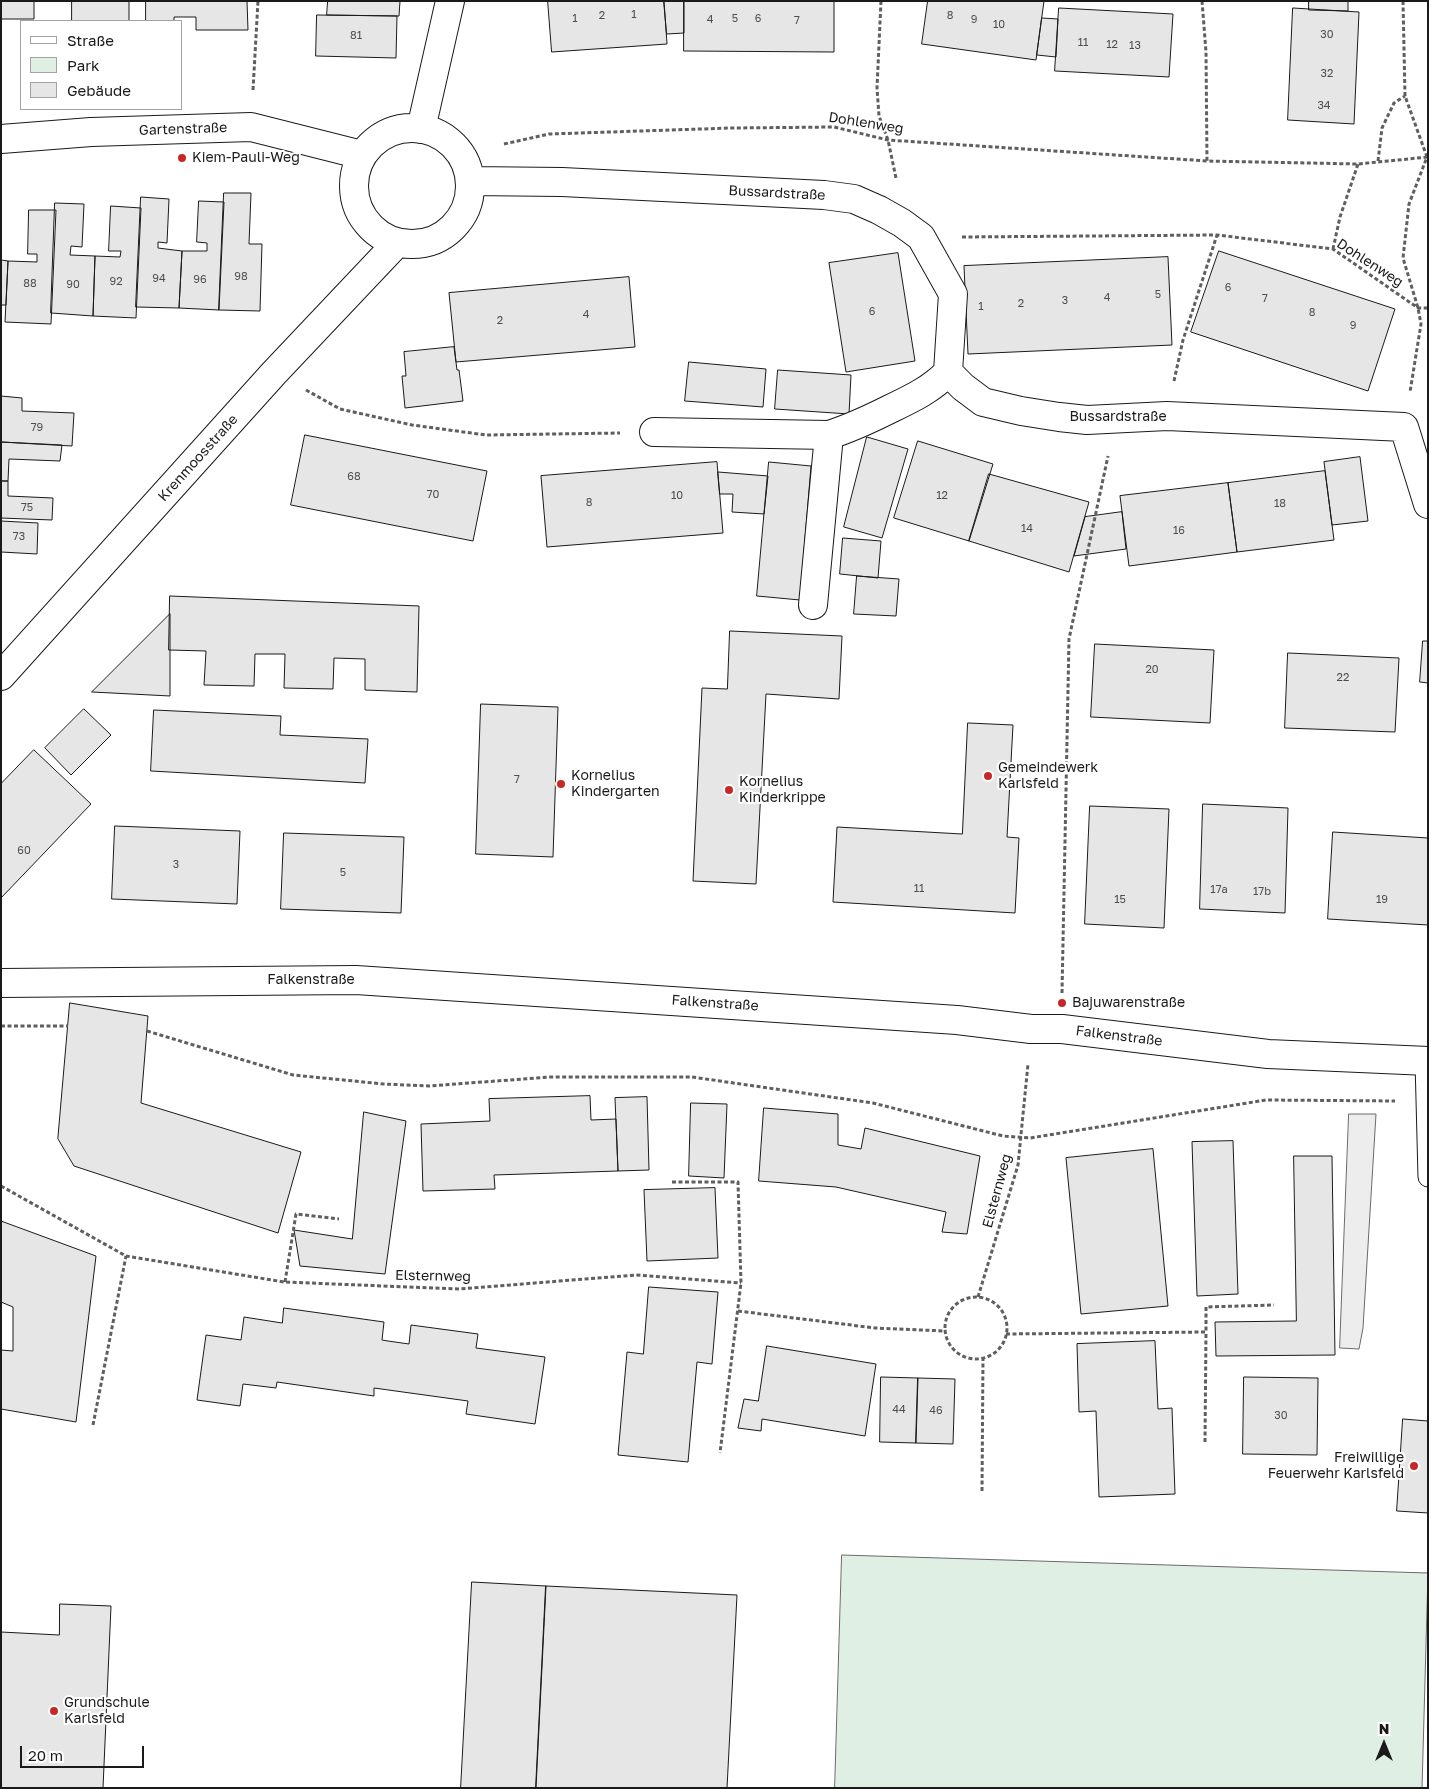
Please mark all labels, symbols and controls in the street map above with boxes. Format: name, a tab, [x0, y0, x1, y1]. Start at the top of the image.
house number: 1	[631, 8, 637, 22]
house number: 2	[599, 9, 605, 23]
house number: 8	[947, 9, 953, 23]
house number: 1	[572, 12, 578, 26]
house number: 5	[732, 12, 738, 26]
house number: 6	[755, 12, 761, 26]
house number: 4	[707, 13, 713, 27]
house number: 9	[971, 13, 977, 27]
house number: 7	[794, 14, 800, 28]
house number: 10	[993, 18, 1005, 32]
legend	[20, 20, 182, 110]
house number: 30	[1320, 28, 1334, 42]
house number: 81	[350, 29, 362, 43]
text: Straße	[67, 31, 114, 49]
house number: 11	[1078, 36, 1088, 50]
house number: 12	[1106, 38, 1118, 52]
house number: 13	[1129, 39, 1141, 53]
text: Park	[67, 56, 99, 74]
house number: 32	[1321, 67, 1333, 81]
text: Gebäude	[67, 81, 131, 99]
house number: 34	[1317, 99, 1331, 113]
street label: Dohlenweg	[827, 109, 905, 137]
street label: Gartenstraße	[139, 119, 227, 139]
place label: Kiem-Pauli-Weg	[192, 150, 300, 166]
marker: Kiem-Pauli-Weg	[176, 152, 188, 164]
street label: Bussardstraße	[728, 182, 826, 204]
street label: Dohlenweg	[1334, 235, 1406, 291]
house number: 98	[234, 270, 248, 284]
house number: 94	[152, 272, 166, 286]
house number: 96	[193, 273, 207, 287]
house number: 92	[109, 275, 123, 289]
house number: 88	[23, 277, 37, 291]
house number: 90	[66, 278, 80, 292]
house number: 6	[1225, 281, 1231, 295]
house number: 5	[1155, 288, 1161, 302]
house number: 4	[1104, 291, 1110, 305]
house number: 7	[1262, 292, 1268, 306]
house number: 3	[1062, 294, 1068, 308]
house number: 2	[1018, 297, 1024, 311]
house number: 1	[978, 300, 984, 314]
house number: 6	[869, 305, 875, 319]
house number: 8	[1309, 306, 1315, 320]
house number: 4	[583, 308, 589, 322]
house number: 2	[497, 314, 503, 328]
house number: 9	[1350, 319, 1356, 333]
street label: Bussardstraße	[1069, 409, 1167, 425]
street label: Krenmoosstraße	[155, 411, 241, 505]
house number: 79	[31, 421, 43, 435]
house number: 68	[347, 470, 361, 484]
house number: 70	[427, 488, 439, 502]
house number: 10	[671, 489, 683, 503]
house number: 12	[936, 489, 948, 503]
house number: 8	[586, 496, 592, 510]
house number: 18	[1274, 497, 1286, 511]
house number: 75	[21, 501, 33, 515]
house number: 14	[1021, 522, 1033, 536]
house number: 16	[1173, 524, 1185, 538]
house number: 73	[13, 530, 25, 544]
house number: 20	[1145, 663, 1159, 677]
house number: 22	[1337, 671, 1349, 685]
place label: Gemeindewerk Karlsfeld	[998, 760, 1098, 792]
place label: Kornelius Kindergarten	[571, 768, 660, 800]
marker: Gemeindewerk Karlsfeld	[982, 770, 994, 782]
house number: 7	[514, 773, 520, 787]
place label: Kornelius Kinderkrippe	[739, 774, 826, 806]
marker: Kornelius Kindergarten	[555, 778, 567, 790]
marker: Kornelius Kinderkrippe	[723, 784, 735, 796]
house number: 60	[17, 844, 31, 858]
house number: 3	[173, 858, 179, 872]
house number: 5	[340, 866, 346, 880]
house number: 11	[914, 882, 924, 896]
house number: 17a	[1210, 883, 1228, 897]
house number: 17b	[1253, 885, 1271, 899]
house number: 15	[1114, 893, 1126, 907]
house number: 19	[1376, 893, 1388, 907]
street label: Falkenstraße	[267, 972, 355, 988]
street label: Falkenstraße	[671, 992, 759, 1014]
place label: Bajuwarenstraße	[1072, 995, 1185, 1011]
marker: Bajuwarenstraße	[1056, 997, 1068, 1009]
street label: Falkenstraße	[1075, 1022, 1163, 1050]
street label: Elsternweg	[979, 1152, 1015, 1230]
street label: Elsternweg	[395, 1267, 471, 1285]
house number: 44	[892, 1403, 906, 1417]
house number: 46	[929, 1404, 943, 1418]
house number: 30	[1274, 1409, 1288, 1423]
place label: Freiwillige Feuerwehr Karlsfeld	[1268, 1450, 1404, 1482]
marker: Freiwillige Feuerwehr Karlsfeld	[1408, 1460, 1420, 1472]
place label: Grundschule Karlsfeld	[64, 1695, 150, 1728]
marker: Grundschule Karlsfeld	[48, 1705, 60, 1717]
north arrow	[1359, 1719, 1409, 1769]
text: N	[1379, 1720, 1389, 1737]
scale bar	[22, 1736, 146, 1768]
text: 20 m	[28, 1746, 63, 1764]

